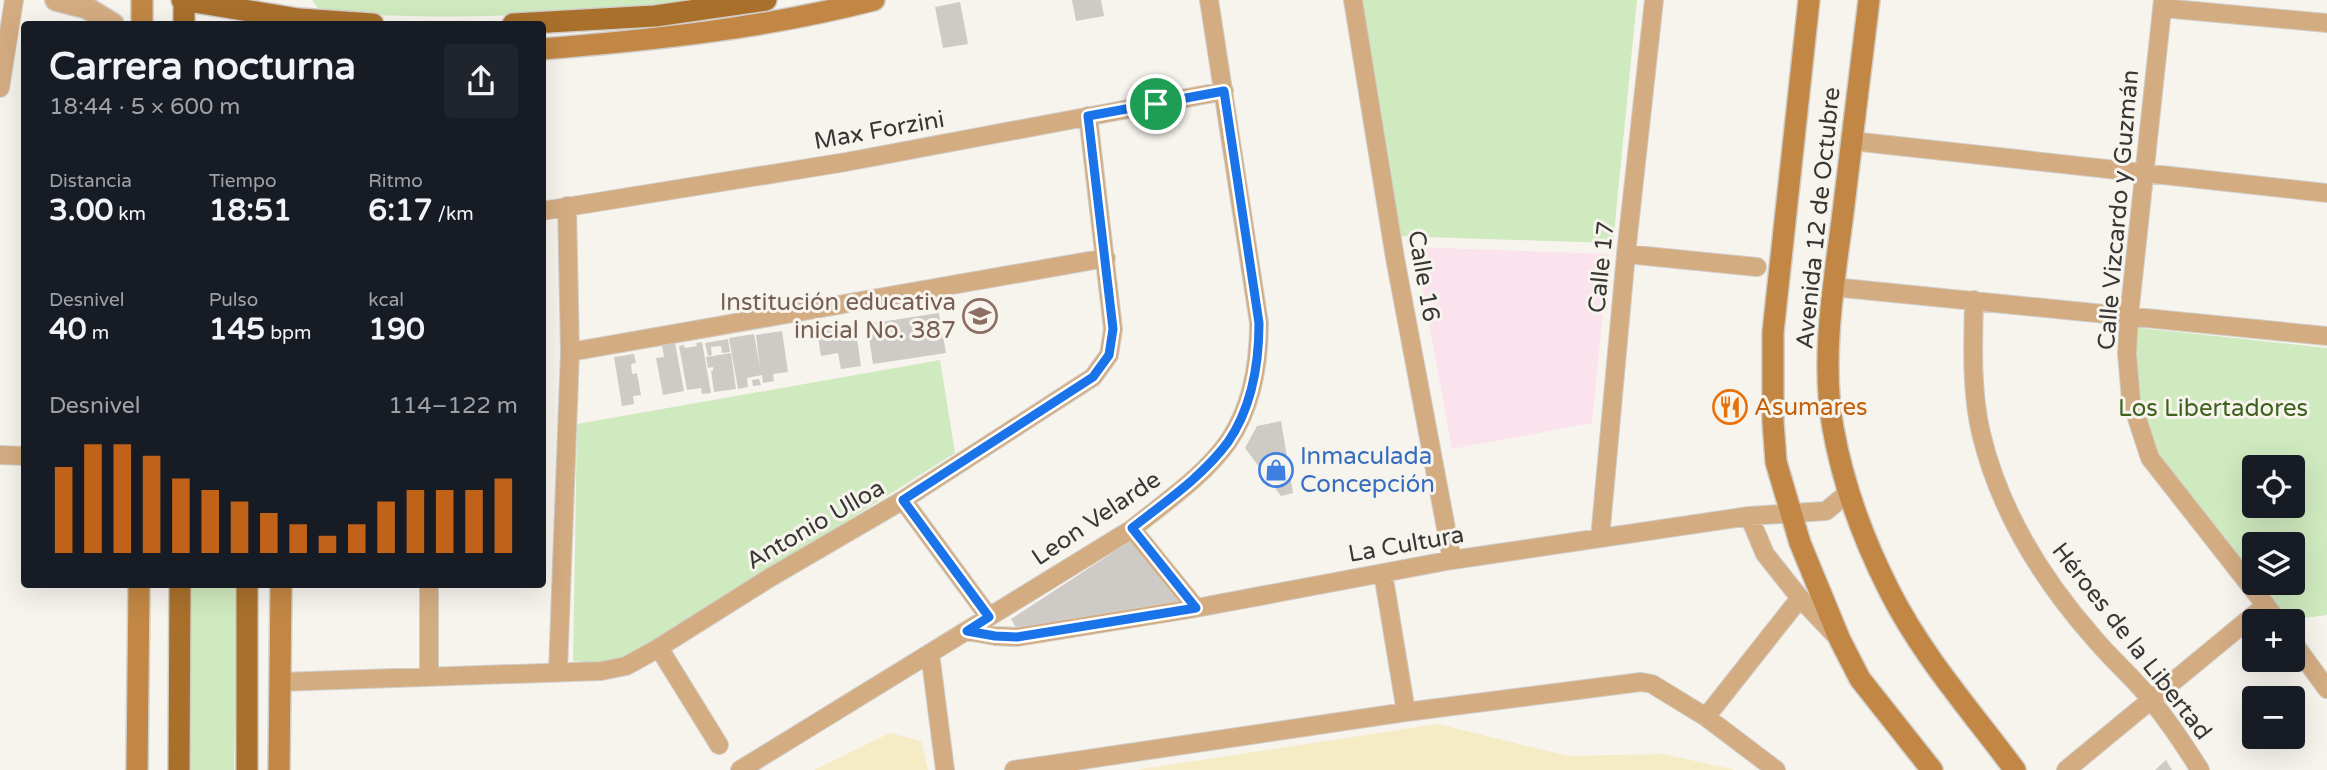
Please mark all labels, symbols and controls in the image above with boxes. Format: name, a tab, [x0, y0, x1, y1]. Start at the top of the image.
text: Carrera nocturna	[49, 44, 356, 90]
button: share	[444, 44, 518, 118]
street label: Calle Vizcardo y Guzmán	[2092, 69, 2145, 351]
pin	[1126, 74, 1186, 134]
icon: arrive	[1137, 85, 1175, 123]
street label: Avenida 12 de Octubre	[1790, 86, 1847, 350]
text: 18:44 · 5 × 600 m	[49, 93, 240, 121]
street label: Max Forzini	[812, 105, 947, 156]
text: Distancia	[49, 170, 132, 192]
text: Tiempo	[209, 170, 277, 192]
text: Ritmo	[368, 170, 423, 192]
text: 3.00	[49, 192, 113, 229]
text: 18:51	[209, 192, 292, 229]
text: 6:17	[368, 192, 433, 229]
text: km	[113, 203, 146, 225]
text: /km	[433, 203, 474, 225]
street label: Calle 17	[1582, 220, 1621, 314]
street label: Calle 16	[1401, 228, 1446, 324]
place label: Institución educativa inicial No. 387	[720, 288, 956, 345]
text: Desnivel	[49, 289, 125, 311]
text: Pulso	[209, 289, 258, 311]
text: kcal	[368, 289, 404, 311]
school or university icon: Institución educativa inicial No. 387	[961, 297, 999, 335]
text: 40	[49, 311, 87, 348]
text: 145	[209, 311, 265, 348]
text: 190	[368, 311, 425, 348]
text: m	[87, 322, 109, 344]
text: bpm	[265, 322, 312, 344]
restaurant icon: Asumares	[1711, 388, 1749, 426]
text: Desnivel	[49, 392, 140, 420]
text: 114–122 m	[388, 392, 518, 420]
place label: Asumares	[1754, 393, 1868, 422]
park label: Los Libertadores	[2118, 394, 2308, 423]
place label: Inmaculada Concepción	[1300, 442, 1435, 499]
shop icon: Inmaculada Concepción	[1257, 451, 1295, 489]
map controls	[2242, 455, 2305, 749]
button: locate	[2242, 455, 2305, 518]
street label: Leon Velarde	[1026, 465, 1166, 572]
street label: Antonio Ulloa	[741, 473, 890, 576]
street label: La Cultura	[1346, 520, 1466, 569]
button: layers	[2242, 532, 2305, 595]
street label: Héroes de la Libertad	[2046, 537, 2218, 746]
button: +	[2242, 609, 2305, 672]
button: −	[2242, 686, 2305, 749]

